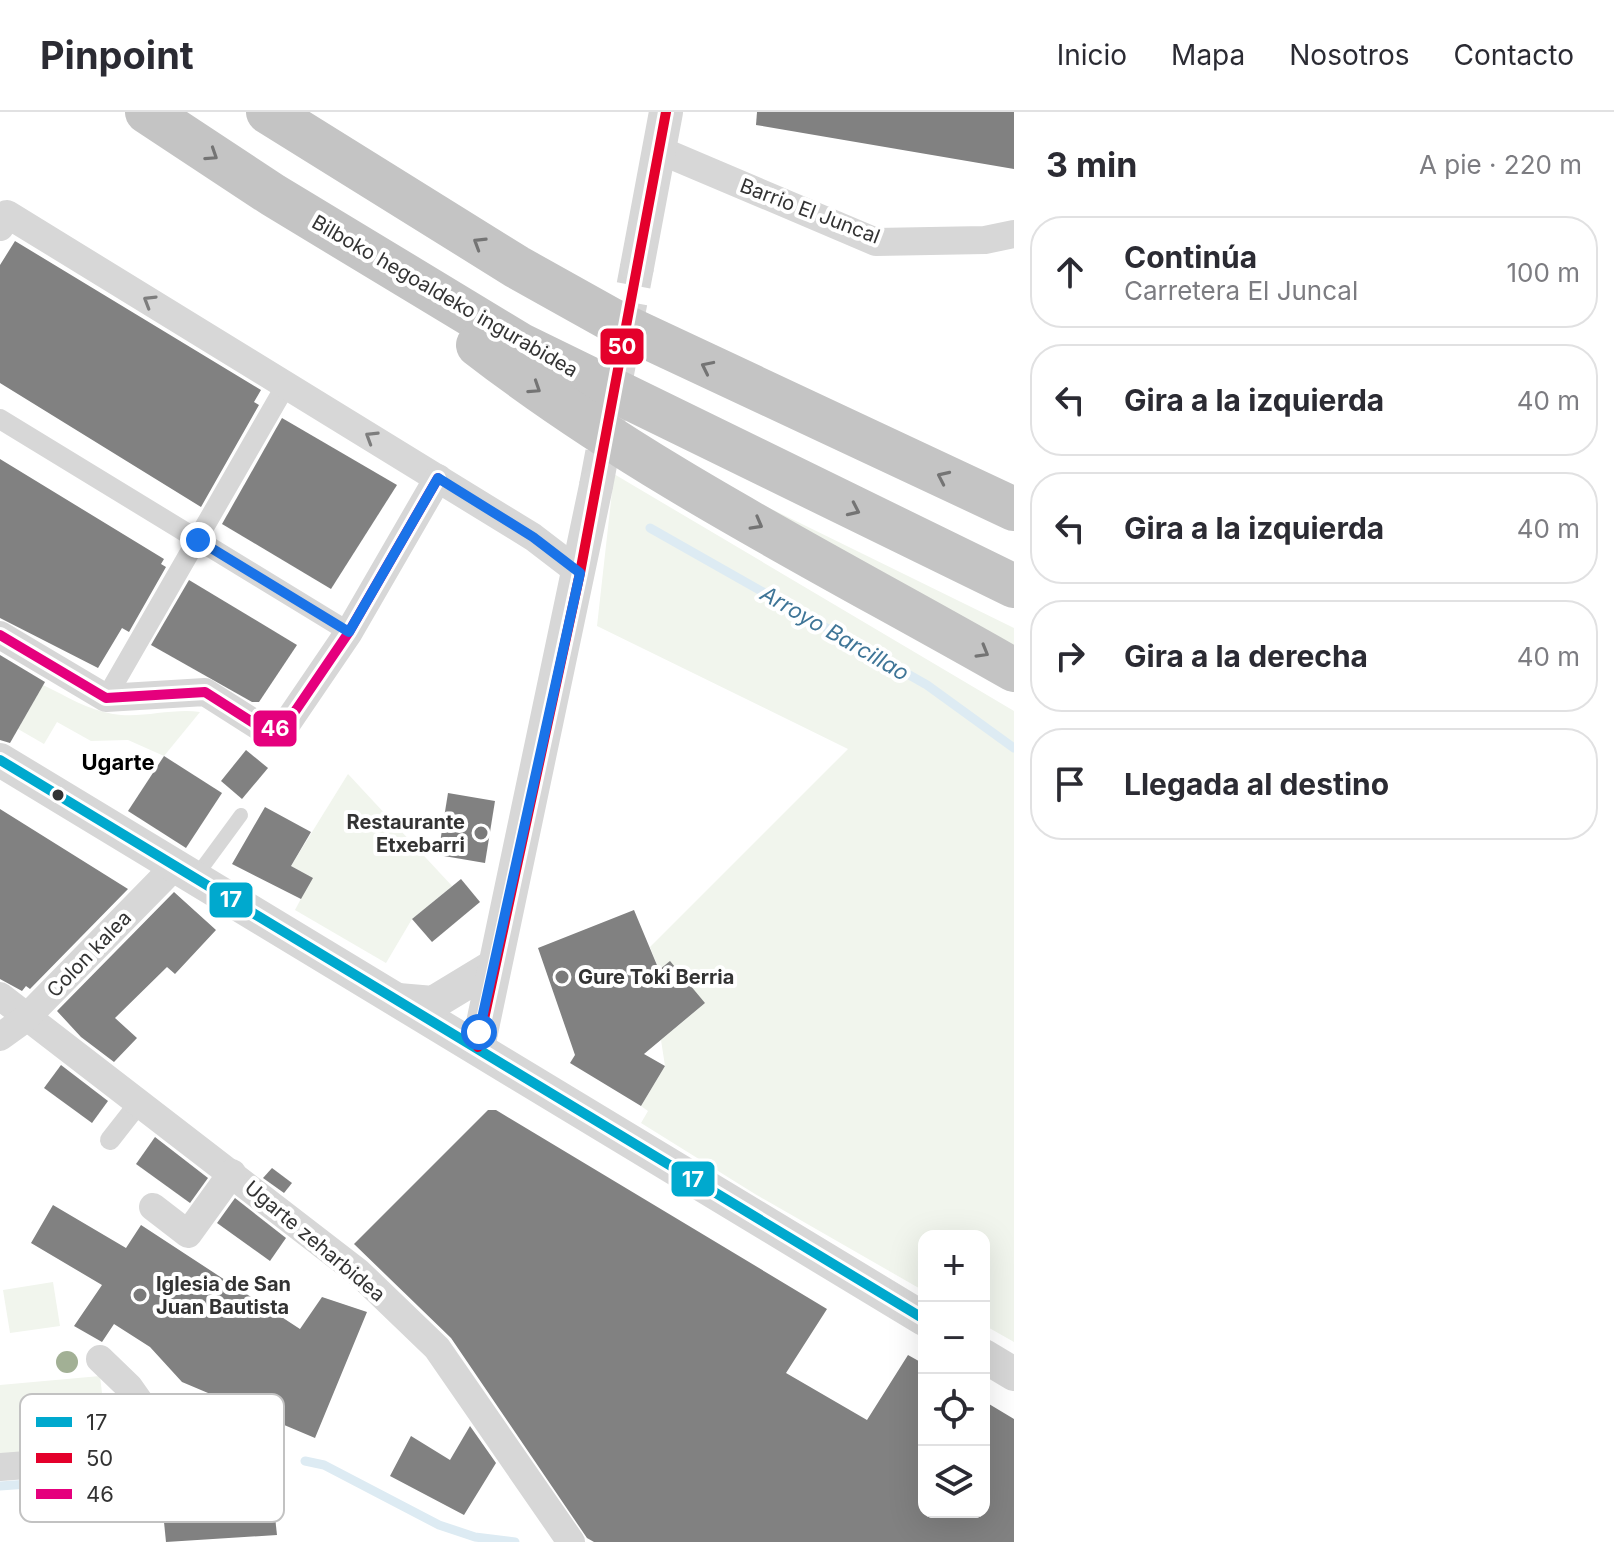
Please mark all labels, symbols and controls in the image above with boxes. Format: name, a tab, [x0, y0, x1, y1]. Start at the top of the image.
text: Pinpoint	[40, 32, 194, 78]
text: Inicio	[1057, 38, 1127, 72]
text: Mapa	[1171, 38, 1245, 72]
text: Nosotros	[1289, 38, 1410, 72]
text: Contacto	[1454, 38, 1574, 72]
text: 3 min	[1046, 144, 1137, 185]
one-way arrow	[203, 146, 217, 161]
text: A pie · 220 m	[1419, 149, 1582, 180]
street label: Barrio El Juncal	[737, 173, 883, 249]
street label: Bilboko hegoaldeko ingurabidea	[308, 210, 582, 382]
one-way arrow	[473, 237, 488, 253]
text: Continúa	[1124, 239, 1257, 275]
icon: ahead	[1048, 250, 1092, 294]
text: 100 m	[1507, 257, 1580, 288]
text: Carretera El Juncal	[1124, 275, 1358, 306]
one-way arrow	[143, 295, 158, 311]
line badge: 50	[599, 327, 645, 366]
text: 50	[608, 333, 636, 359]
one-way arrow	[701, 361, 716, 377]
icon: left	[1048, 378, 1092, 422]
one-way arrow	[526, 379, 541, 394]
text: Gira a la izquierda	[1124, 382, 1384, 418]
text: 40 m	[1517, 385, 1580, 416]
one-way arrow	[365, 431, 380, 447]
one-way arrow	[937, 470, 951, 486]
one-way arrow	[846, 500, 861, 516]
icon: left	[1048, 506, 1092, 550]
text: Gira a la izquierda	[1124, 510, 1384, 546]
text: 40 m	[1517, 513, 1580, 544]
one-way arrow	[749, 514, 763, 529]
route end	[180, 522, 216, 558]
water label: Arroyo Barcillao	[755, 580, 914, 686]
icon: right	[1048, 634, 1092, 678]
text: Gira a la derecha	[1124, 638, 1368, 674]
text: 40 m	[1517, 641, 1580, 672]
one-way arrow	[974, 642, 989, 658]
line badge: 46	[252, 709, 298, 748]
text: 46	[260, 715, 290, 741]
district label: Ugarte	[81, 749, 155, 775]
icon: arrive	[1048, 762, 1092, 806]
text: Llegada al destino	[1124, 766, 1389, 802]
unlabelled marker	[50, 787, 66, 803]
place label: Restaurante Etxebarri	[347, 810, 465, 857]
marker: Restaurante Etxebarri	[472, 824, 490, 842]
line badge: 17	[208, 881, 254, 919]
text: 17	[220, 886, 242, 912]
street label: Colon kalea	[42, 906, 136, 1002]
place label: Gure Toki Berria	[578, 965, 734, 989]
marker: Gure Toki Berria	[553, 968, 571, 986]
route start	[461, 1014, 497, 1050]
line badge: 17	[670, 1160, 716, 1198]
text: 17	[682, 1166, 704, 1192]
street label: Ugarte zeharbidea	[240, 1175, 390, 1307]
map controls	[918, 1230, 990, 1518]
button: +	[918, 1230, 990, 1302]
place label: Iglesia de San Juan Bautista	[156, 1272, 291, 1319]
marker: Iglesia de San Juan Bautista	[131, 1286, 149, 1304]
button: −	[918, 1302, 990, 1374]
button: locate	[918, 1374, 990, 1446]
legend	[20, 1394, 284, 1522]
text: 17	[86, 1409, 107, 1435]
text: 50	[86, 1445, 113, 1471]
button: layers	[918, 1446, 990, 1518]
text: 46	[86, 1481, 114, 1507]

